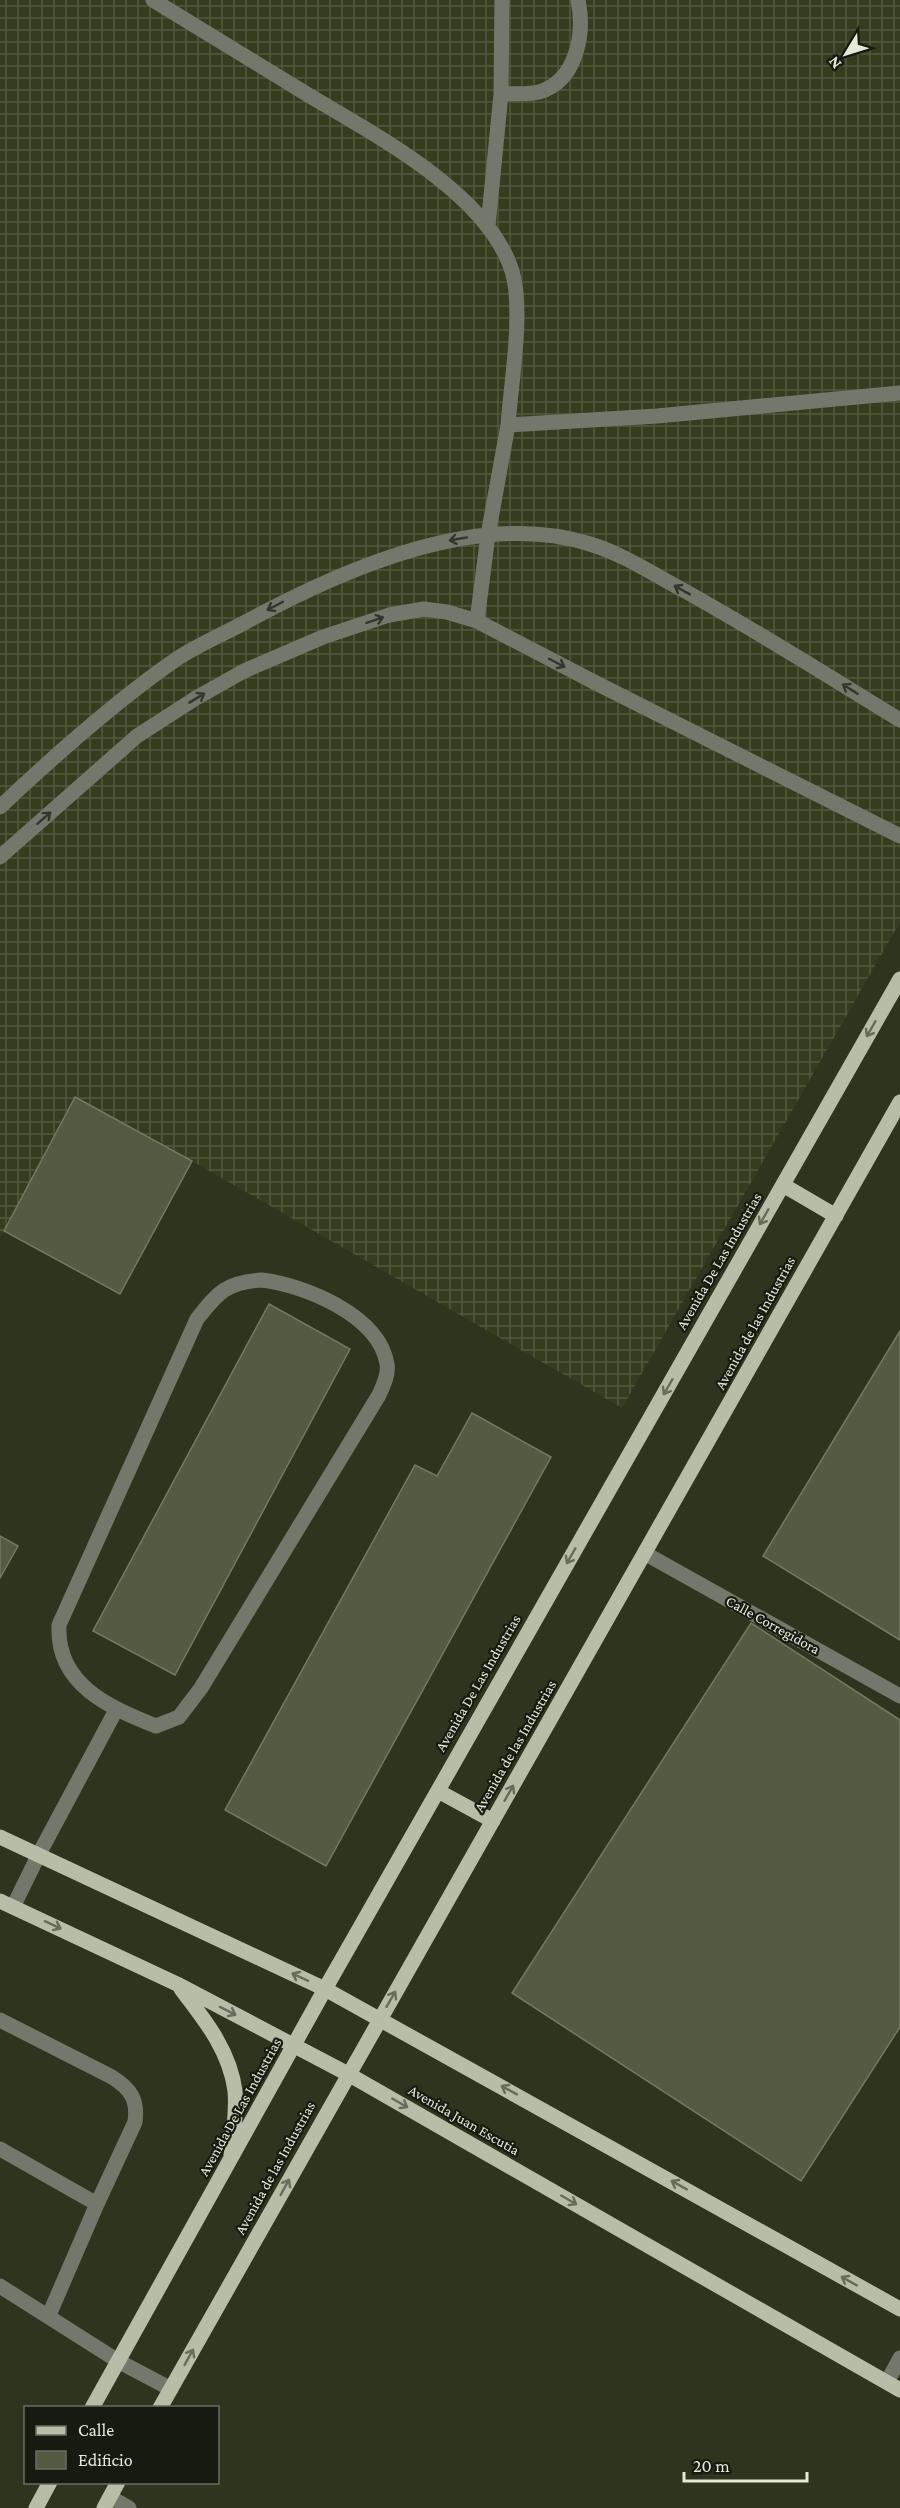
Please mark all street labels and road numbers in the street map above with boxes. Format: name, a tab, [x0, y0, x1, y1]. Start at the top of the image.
street label: Avenida De Las Industrias	[673, 1190, 765, 1332]
street label: Avenida de las Industrias	[712, 1254, 798, 1392]
street label: Calle Corregidora	[723, 1593, 823, 1658]
street label: Avenida De Las Industrias	[432, 1612, 524, 1754]
street label: Avenida de las Industrias	[471, 1677, 559, 1815]
street label: Avenida De Las Industrias	[195, 2035, 285, 2179]
street label: Avenida Juan Escutia	[405, 2082, 522, 2159]
street label: Avenida de las Industrias	[232, 2099, 318, 2237]

